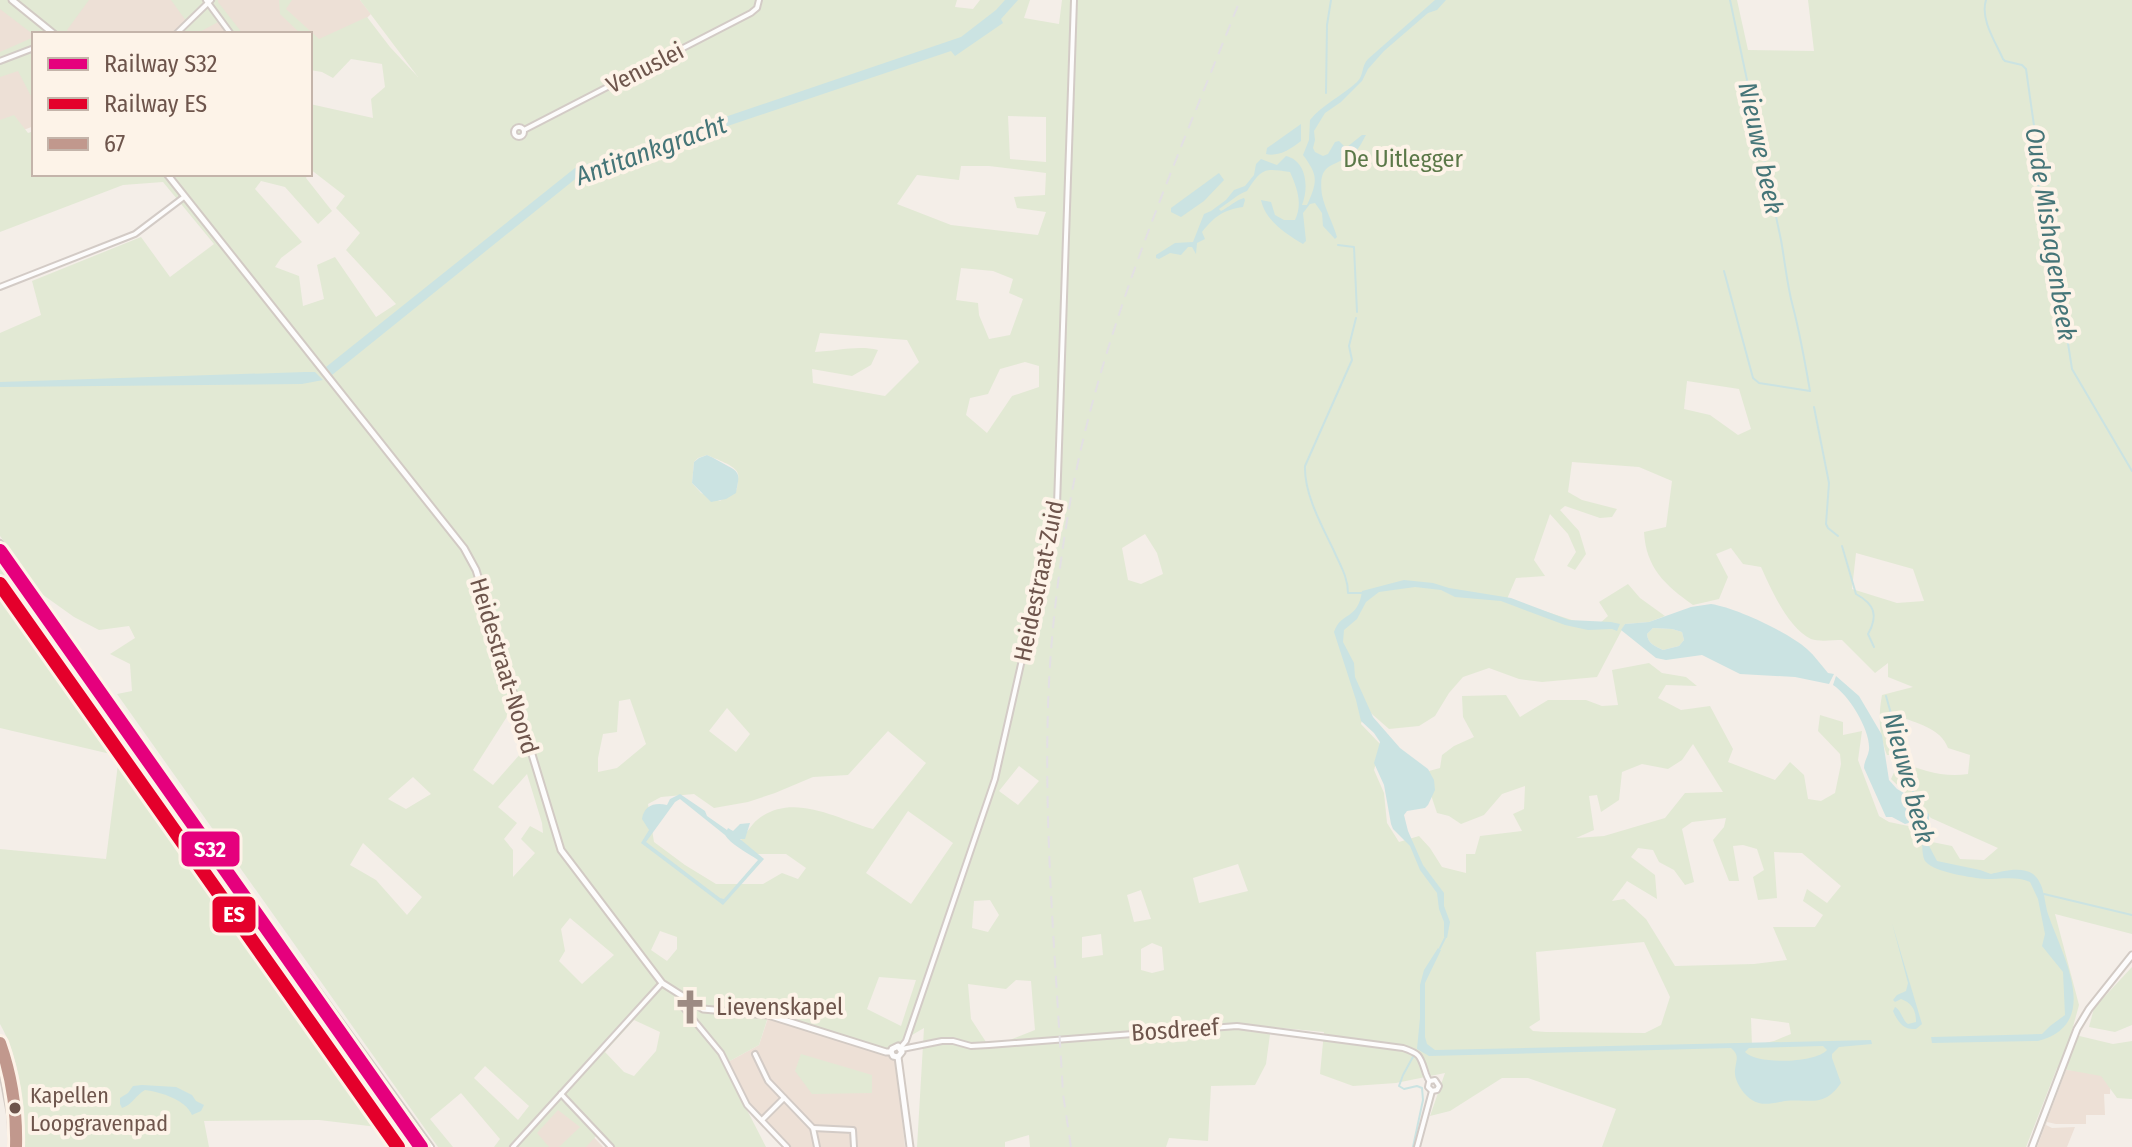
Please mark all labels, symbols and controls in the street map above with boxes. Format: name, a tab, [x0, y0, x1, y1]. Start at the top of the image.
legend	[32, 32, 312, 176]
street label: Venuslei	[602, 37, 688, 99]
text: Railway S32	[104, 50, 217, 78]
water label: Nieuwe beek	[1731, 79, 1790, 217]
text: Railway ES	[104, 90, 207, 118]
water label: Antitankgracht	[570, 109, 731, 192]
water label: Oude Mishagenbeek	[2018, 125, 2083, 343]
text: 67	[104, 130, 125, 158]
park label: De Uitlegger	[1343, 145, 1463, 173]
street label: Heidestraat-Zuid	[1008, 498, 1070, 664]
street label: Heidestraat-Noord	[464, 575, 544, 757]
water label: Nieuwe beek	[1876, 709, 1941, 847]
line badge: S32	[180, 830, 241, 868]
text: S32	[194, 836, 226, 863]
line badge: ES	[211, 895, 257, 934]
text: ES	[223, 901, 245, 928]
church icon: Lievenskapel	[671, 988, 709, 1026]
place label: Lievenskapel	[716, 993, 843, 1021]
street label: Bosdreef	[1130, 1013, 1221, 1047]
place label: Kapellen Loopgravenpad	[30, 1082, 168, 1137]
marker: Kapellen Loopgravenpad	[7, 1100, 23, 1116]

